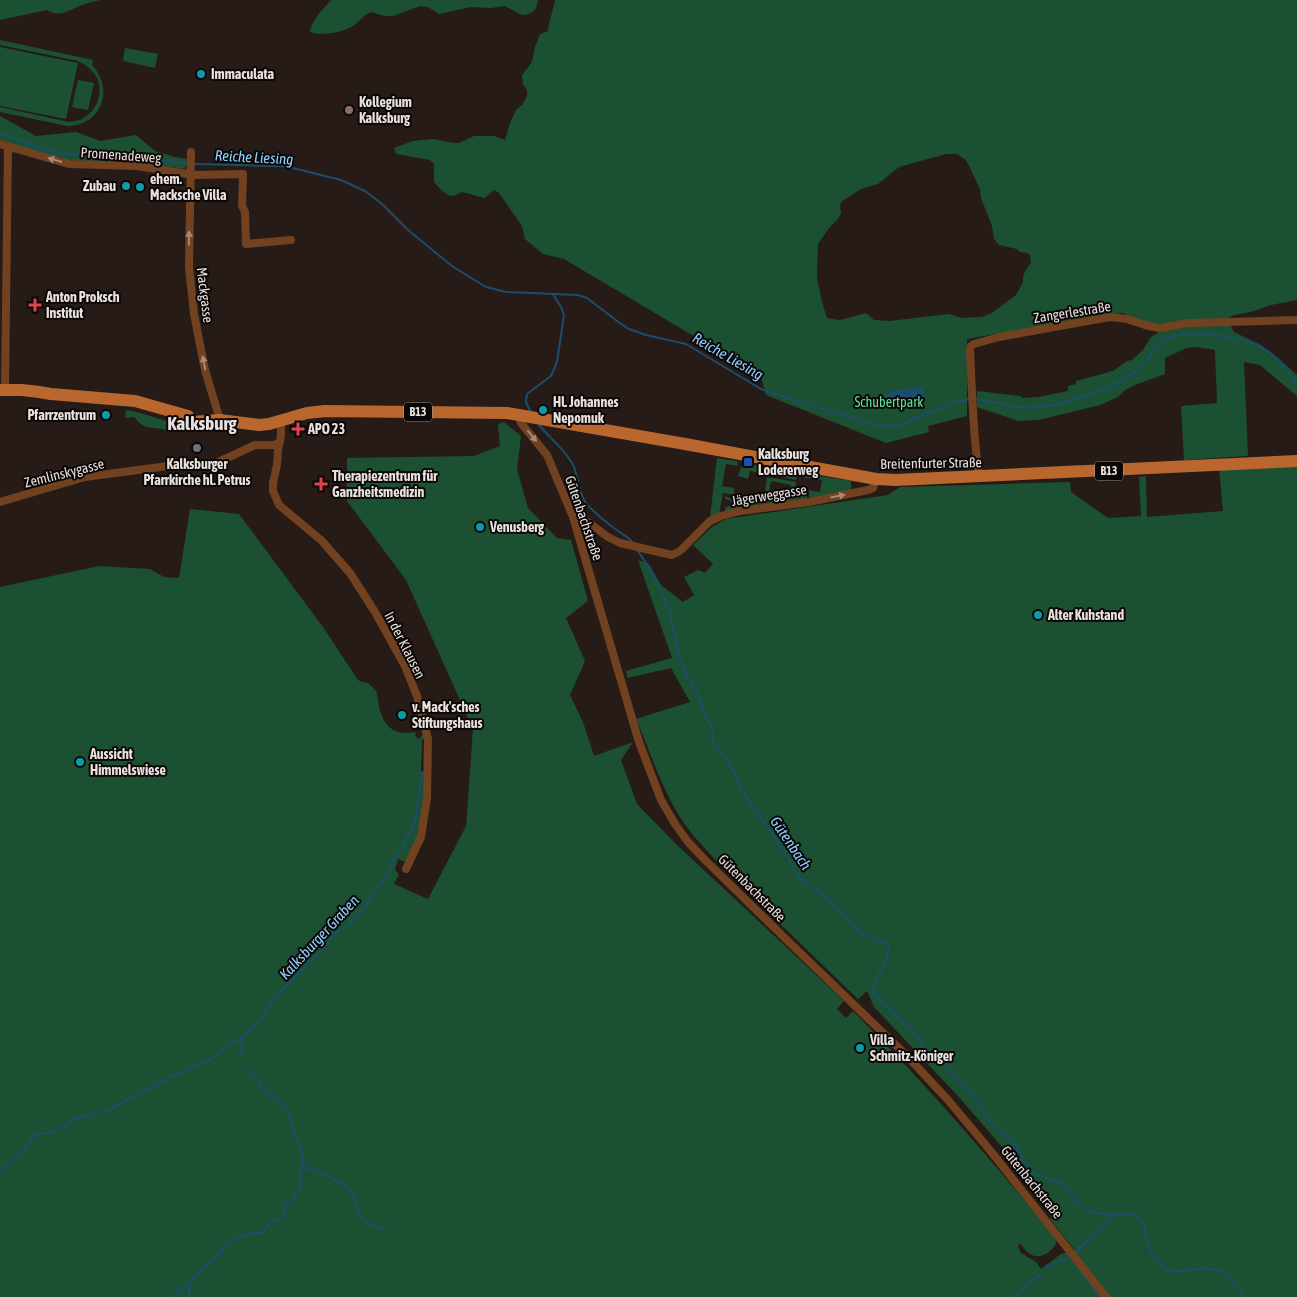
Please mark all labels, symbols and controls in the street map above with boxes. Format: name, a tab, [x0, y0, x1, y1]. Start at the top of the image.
place label: Immaculata	[211, 66, 274, 82]
marker: Immaculata	[195, 68, 207, 80]
place label: Kollegium Kalksburg	[359, 94, 412, 126]
marker: Kollegium Kalksburg	[343, 104, 355, 116]
street label: Promenadeweg	[80, 144, 162, 166]
water label: Reiche Liesing	[214, 146, 294, 168]
one-way arrow	[47, 156, 62, 164]
place label: ehem. Macksche Villa	[150, 171, 227, 203]
place label: Zubau	[83, 178, 116, 194]
marker: Zubau	[120, 180, 132, 192]
marker: ehem. Macksche Villa	[134, 181, 146, 193]
one-way arrow	[185, 229, 193, 245]
street label: Mackgasse	[194, 266, 216, 324]
place label: Anton Proksch Institut	[45, 289, 120, 321]
marker: Anton Proksch Institut	[28, 298, 42, 312]
street label: Zangerlestraße	[1032, 298, 1112, 326]
water label: Reiche Liesing	[690, 329, 766, 383]
one-way arrow	[199, 355, 207, 371]
place label: Hl. Johannes Nepomuk	[553, 394, 619, 426]
park label: Schubertpark	[854, 394, 924, 410]
road number: B13	[404, 402, 432, 422]
marker: Hl. Johannes Nepomuk	[537, 404, 549, 416]
place label: Pfarrzentrum	[27, 407, 96, 423]
marker: Pfarrzentrum	[100, 409, 112, 421]
district label: Kalksburg	[167, 412, 237, 434]
place label: APO 23	[307, 421, 345, 437]
marker: APO 23	[292, 423, 304, 435]
one-way arrow	[526, 429, 537, 442]
marker: Kalksburger Pfarrkirche hl. Petrus	[191, 442, 203, 454]
place label: Kalksburg Lodererweg	[758, 446, 819, 478]
street label: Breitenfurter Straße	[880, 454, 982, 472]
street label: Zemlinskygasse	[22, 455, 106, 491]
place label: Kalksburger Pfarrkirche hl. Petrus	[143, 456, 251, 488]
marker: Kalksburg Lodererweg	[742, 456, 754, 468]
road number: B13	[1095, 462, 1123, 481]
place label: Therapiezentrum für Ganzheitsmedizin	[332, 468, 438, 500]
street label: Gütenbachstraße	[562, 474, 606, 562]
marker: Therapiezentrum für Ganzheitsmedizin	[314, 477, 328, 491]
street label: Jägerweggasse	[730, 481, 808, 509]
one-way arrow	[831, 492, 846, 500]
place label: Venusberg	[489, 519, 545, 535]
marker: Venusberg	[474, 521, 486, 533]
place label: Alter Kuhstand	[1047, 607, 1124, 623]
street label: In der Klausen	[381, 609, 429, 681]
marker: Alter Kuhstand	[1032, 609, 1044, 621]
place label: v. Mack'sches Stiftungshaus	[412, 699, 483, 731]
marker: v. Mack'sches Stiftungshaus	[396, 709, 408, 721]
place label: Aussicht Himmelswiese	[89, 746, 166, 778]
marker: Aussicht Himmelswiese	[74, 756, 86, 768]
water label: Gütenbach	[767, 813, 815, 873]
street label: Gütenbachstraße	[715, 851, 789, 925]
water label: Kalksburger Graben	[276, 892, 362, 982]
place label: Villa Schmitz-Königer	[869, 1032, 954, 1064]
marker: Villa Schmitz-Königer	[854, 1042, 866, 1054]
street label: Gütenbachstraße	[998, 1143, 1066, 1221]

